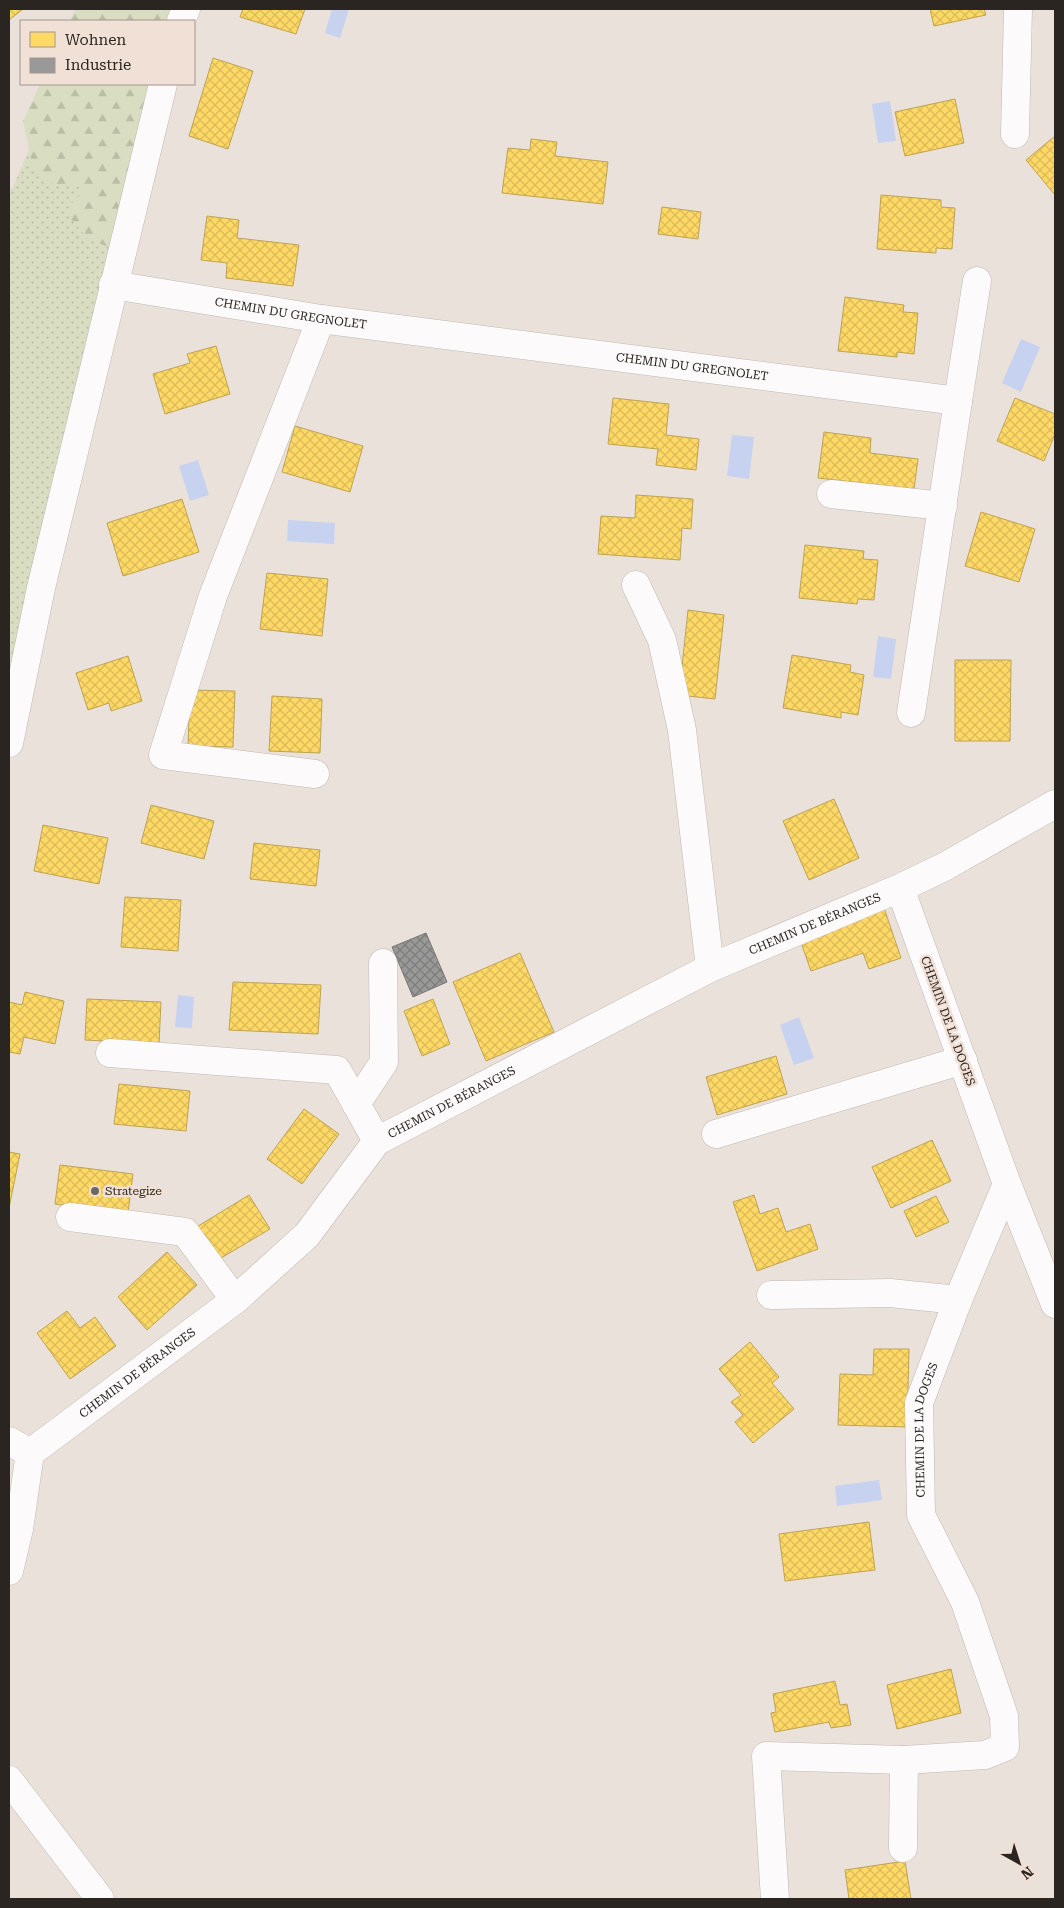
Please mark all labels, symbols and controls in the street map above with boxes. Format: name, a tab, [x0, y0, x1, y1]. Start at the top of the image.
legend	[20, 20, 195, 85]
text: Wohnen	[65, 31, 126, 49]
text: Industrie	[65, 56, 131, 74]
street label: CHEMIN DU GREGNOLET	[214, 295, 368, 332]
street label: CHEMIN DU GREGNOLET	[615, 350, 769, 384]
street label: CHEMIN DE BÉRANGES	[747, 890, 883, 958]
street label: CHEMIN DE LA DOGES	[918, 954, 978, 1088]
street label: CHEMIN DE BÉRANGES	[385, 1063, 518, 1141]
place label: Strategize	[105, 1184, 162, 1198]
marker: Strategize	[89, 1185, 101, 1197]
street label: CHEMIN DE BÉRANGES	[76, 1325, 198, 1421]
street label: CHEMIN DE LA DOGES	[912, 1361, 941, 1498]
north arrow	[994, 1838, 1044, 1888]
text: N	[1018, 1863, 1036, 1883]

